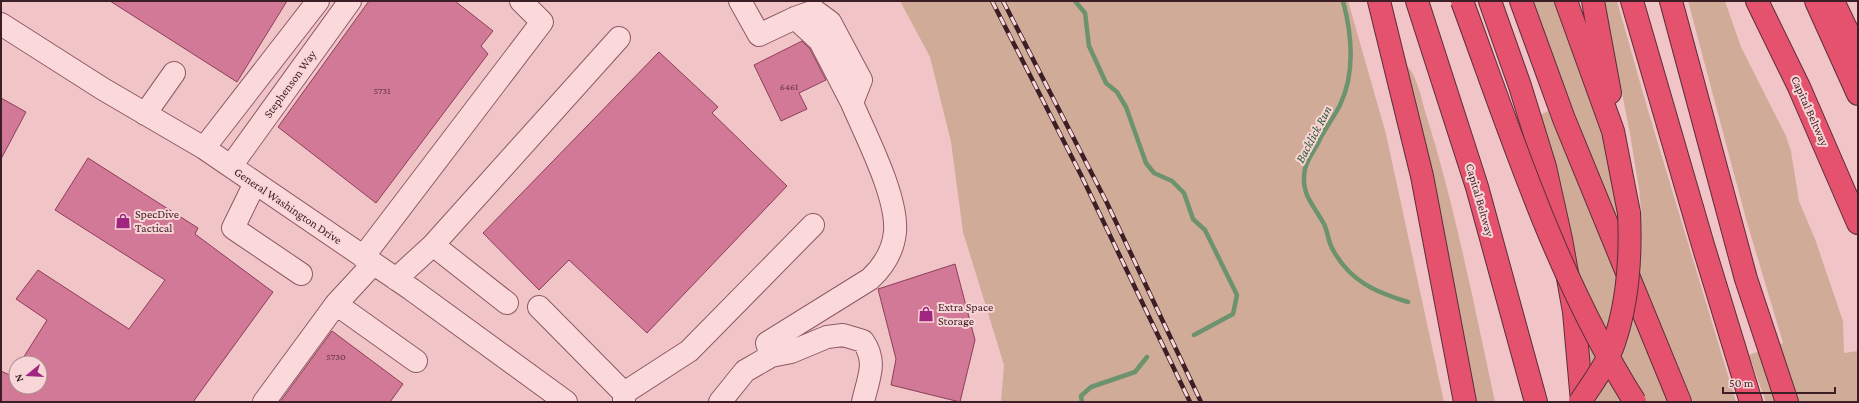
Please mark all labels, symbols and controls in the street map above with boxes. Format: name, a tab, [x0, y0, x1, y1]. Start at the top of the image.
street label: Stephenson Way	[261, 47, 319, 121]
street label: Capital Beltway	[1788, 74, 1832, 149]
house number: 6461	[780, 81, 798, 92]
house number: 5731	[373, 85, 391, 96]
water label: Backlick Run	[1292, 103, 1335, 165]
street label: Capital Beltway	[1463, 162, 1497, 239]
street label: General Washington Drive	[232, 165, 344, 247]
place label: SpecDive Tactical	[135, 207, 179, 235]
shop icon: SpecDive Tactical	[114, 212, 132, 230]
place label: Extra Space Storage	[938, 300, 993, 328]
shop icon: Extra Space Storage	[917, 305, 935, 323]
house number: 5730	[326, 351, 346, 362]
north arrow	[8, 355, 48, 395]
scale bar	[1723, 369, 1835, 395]
text: N	[11, 372, 25, 384]
text: 50 m	[1729, 376, 1754, 390]

